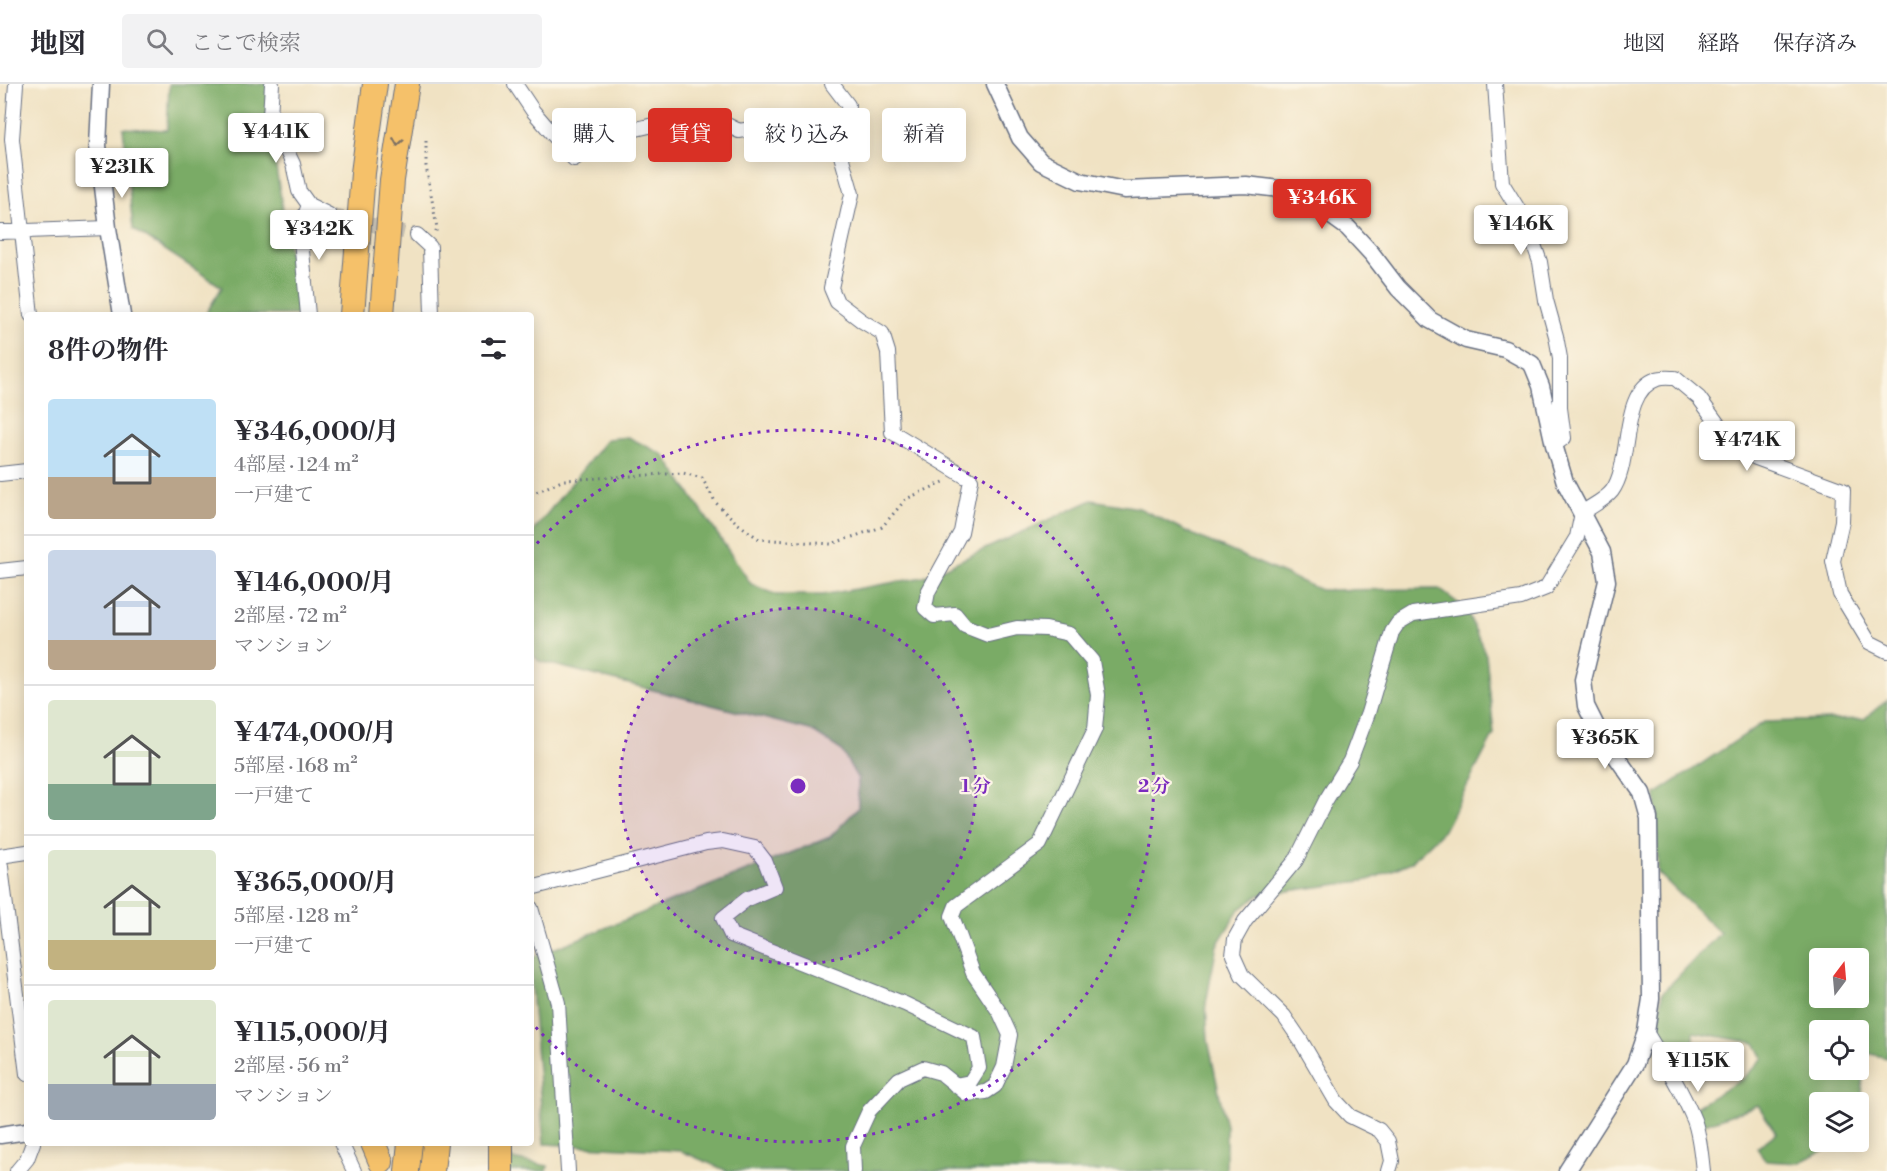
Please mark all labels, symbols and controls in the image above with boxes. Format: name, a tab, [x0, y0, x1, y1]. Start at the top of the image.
search box	[122, 14, 542, 68]
icon: search	[143, 25, 176, 58]
text: 地図	[30, 27, 86, 62]
text: ここで検索	[191, 30, 301, 57]
text: 地図	[1623, 31, 1665, 57]
text: 経路	[1698, 31, 1740, 57]
text: 保存済み	[1773, 31, 1857, 57]
chip: 購入	[552, 108, 636, 162]
chip: 賃貸	[648, 108, 732, 162]
chip: 絞り込み	[744, 108, 870, 162]
chip: 新着	[882, 108, 966, 162]
pin: ¥441K	[234, 113, 318, 164]
text: ¥441K	[242, 120, 310, 145]
one-way arrow	[393, 137, 405, 146]
pin: ¥231K	[80, 148, 164, 199]
text: ¥231K	[89, 155, 155, 180]
pin: ¥346K	[1280, 179, 1364, 230]
text: ¥346K	[1287, 186, 1357, 211]
pin: ¥146K	[1479, 205, 1563, 256]
pin: ¥342K	[277, 210, 361, 261]
text: ¥146K	[1488, 212, 1554, 237]
text: ¥342K	[284, 217, 354, 242]
icon: filters	[477, 332, 510, 365]
text: 8件の物件	[48, 335, 169, 367]
text: ¥346,000/月	[234, 416, 399, 448]
pin: ¥474K	[1705, 421, 1789, 472]
icon: home	[96, 423, 168, 495]
text: ¥474K	[1713, 428, 1781, 453]
text: 4部屋 · 124 m²	[234, 453, 359, 478]
text: 一戸建て	[234, 483, 314, 508]
text: ¥146,000/月	[234, 567, 395, 599]
icon: home	[96, 574, 168, 646]
text: 2部屋 · 72 m²	[234, 604, 347, 629]
text: マンション	[234, 634, 333, 659]
text: ¥474,000/月	[234, 717, 397, 749]
pin: ¥365K	[1563, 719, 1647, 770]
icon: home	[96, 724, 168, 796]
text: ¥365K	[1571, 726, 1639, 751]
text: 5部屋 · 168 m²	[234, 754, 358, 779]
text: 1 分	[961, 775, 991, 798]
text: 2 分	[1138, 775, 1170, 798]
centre of rings	[788, 776, 808, 796]
text: 一戸建て	[234, 784, 314, 809]
text: ¥365,000/月	[234, 867, 398, 899]
icon: home	[96, 874, 168, 946]
text: 5部屋 · 128 m²	[234, 904, 358, 929]
text: 一戸建て	[234, 934, 314, 959]
north arrow	[1809, 948, 1869, 1008]
map controls	[1809, 948, 1869, 1152]
text: ¥115,000/月	[234, 1017, 391, 1049]
button: locate	[1809, 1020, 1869, 1080]
icon: home	[96, 1024, 168, 1096]
pin: ¥115K	[1656, 1042, 1740, 1093]
text: ¥115K	[1666, 1049, 1730, 1074]
text: 2部屋 · 56 m²	[234, 1054, 349, 1079]
text: マンション	[234, 1084, 333, 1109]
button: layers	[1809, 1092, 1869, 1152]

